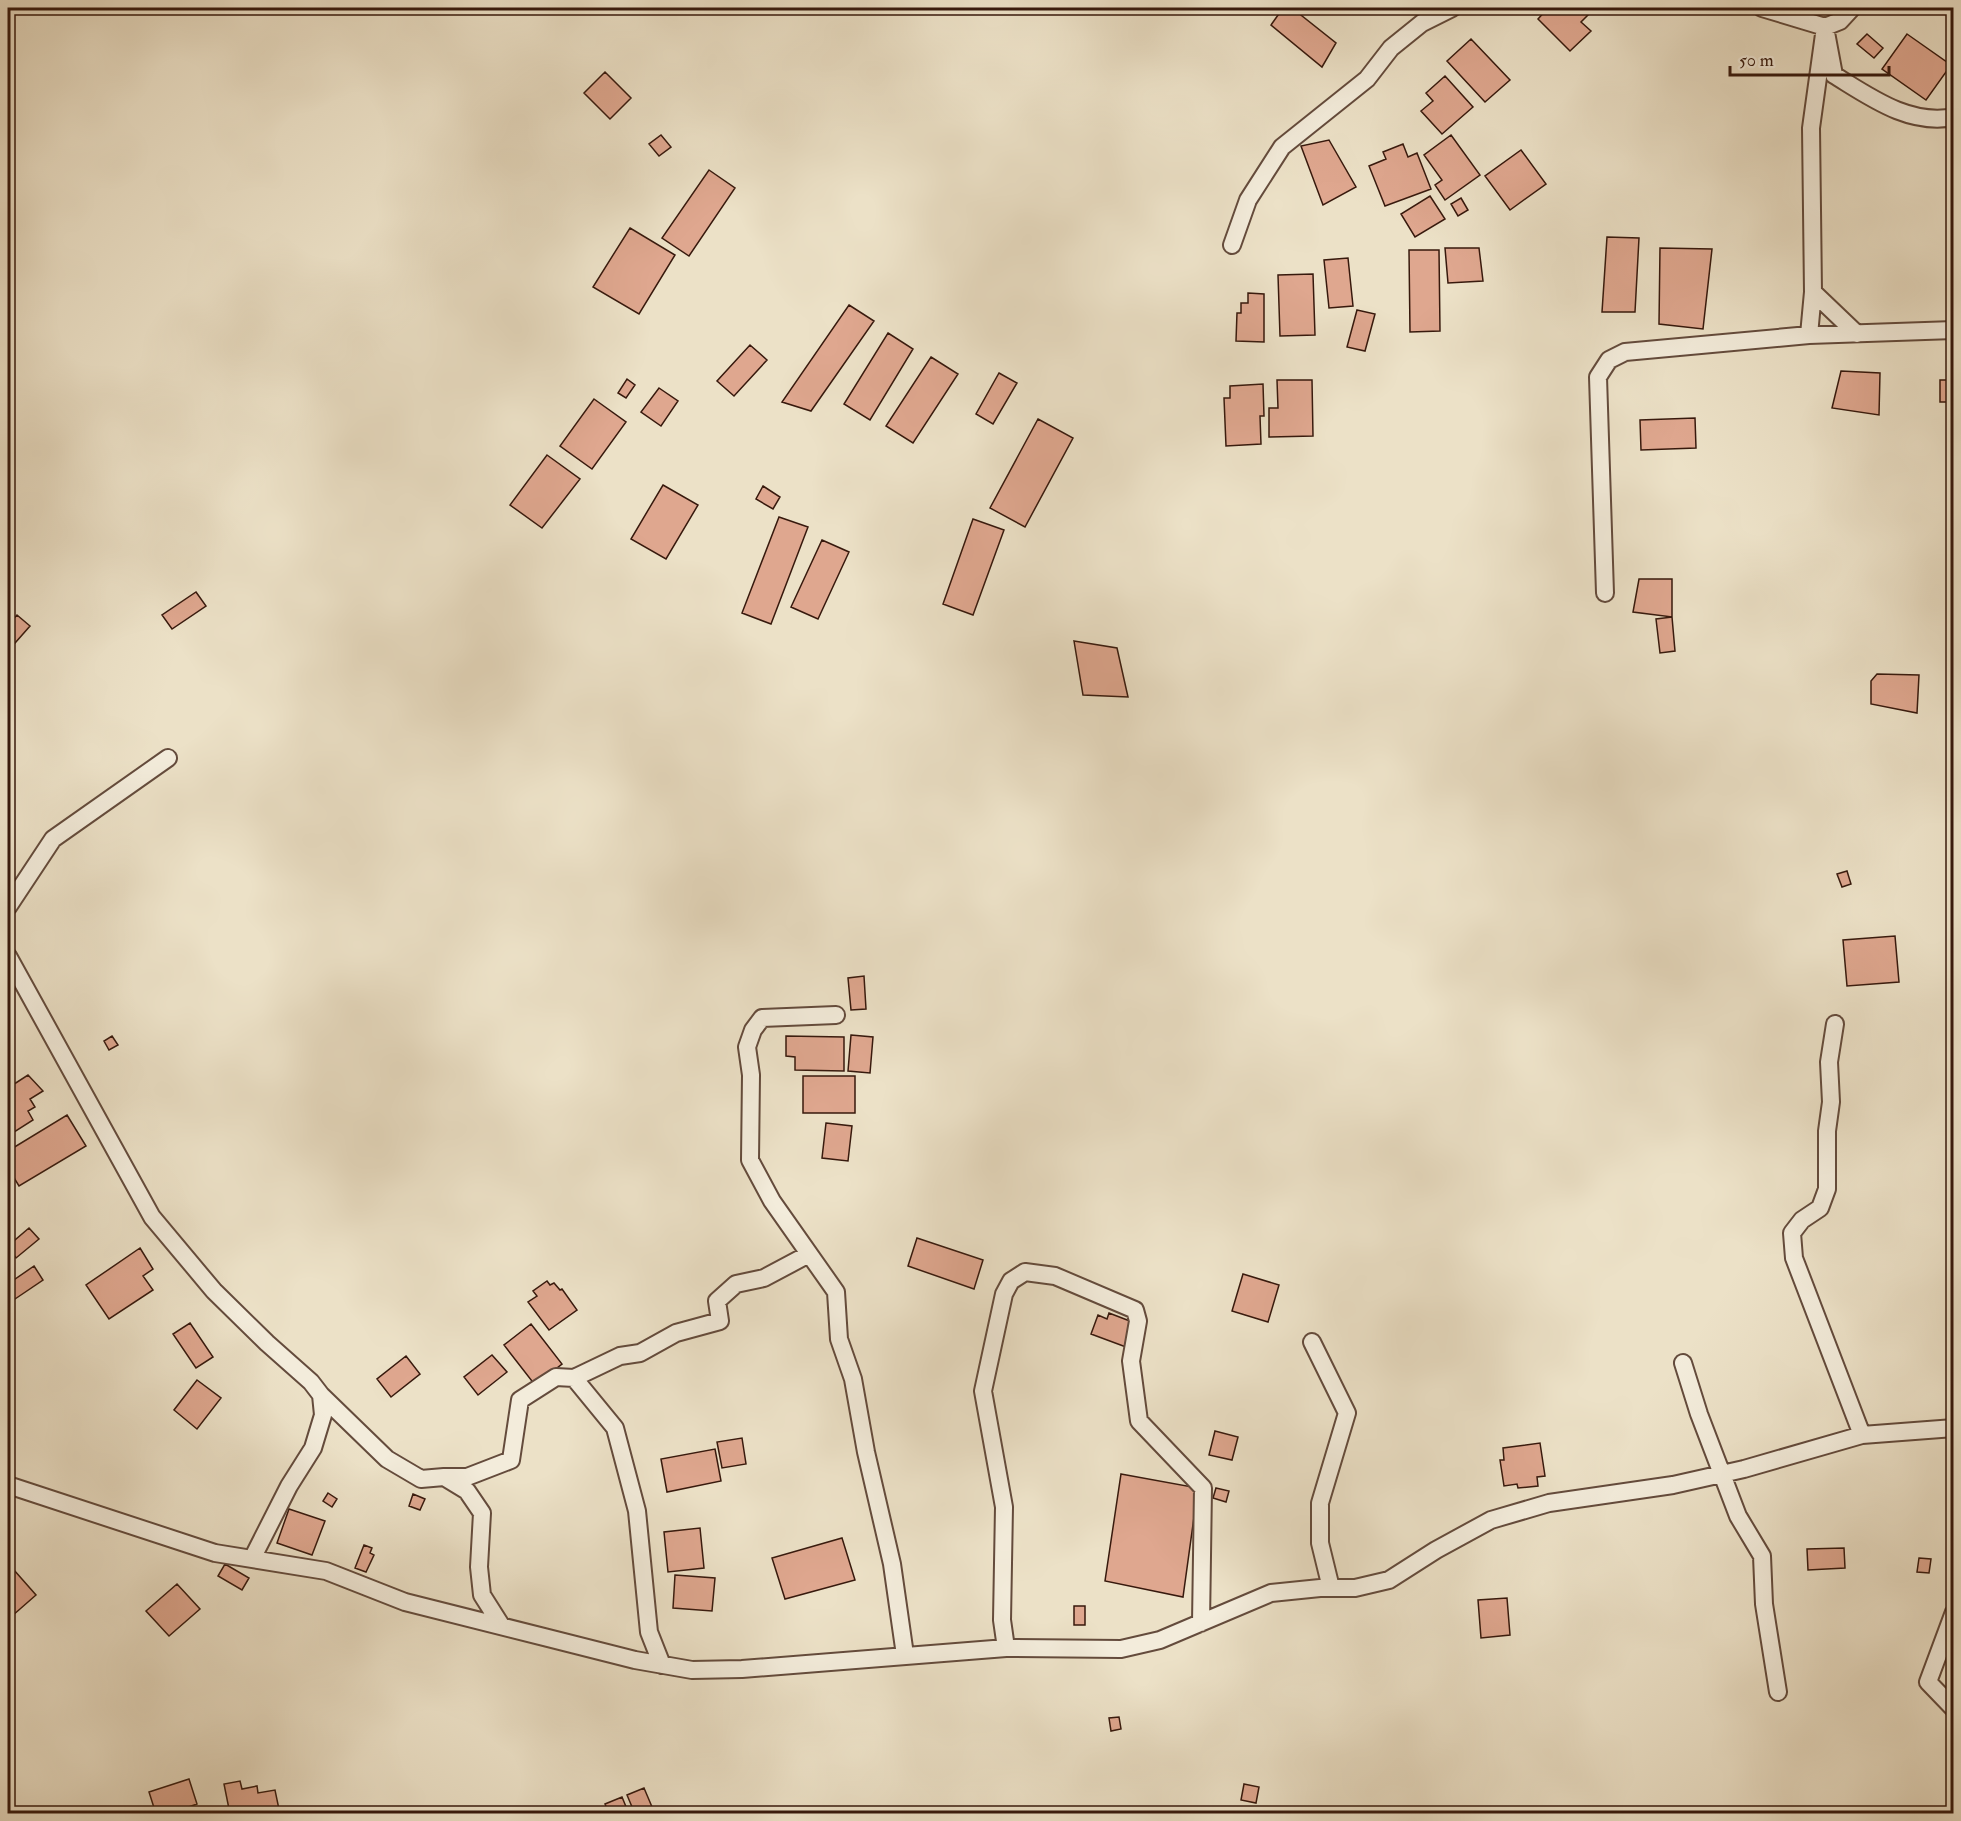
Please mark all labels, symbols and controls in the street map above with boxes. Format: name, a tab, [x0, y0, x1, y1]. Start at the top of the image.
scale bar	[1730, 39, 1889, 77]
text: 50 m	[1739, 49, 1774, 72]

